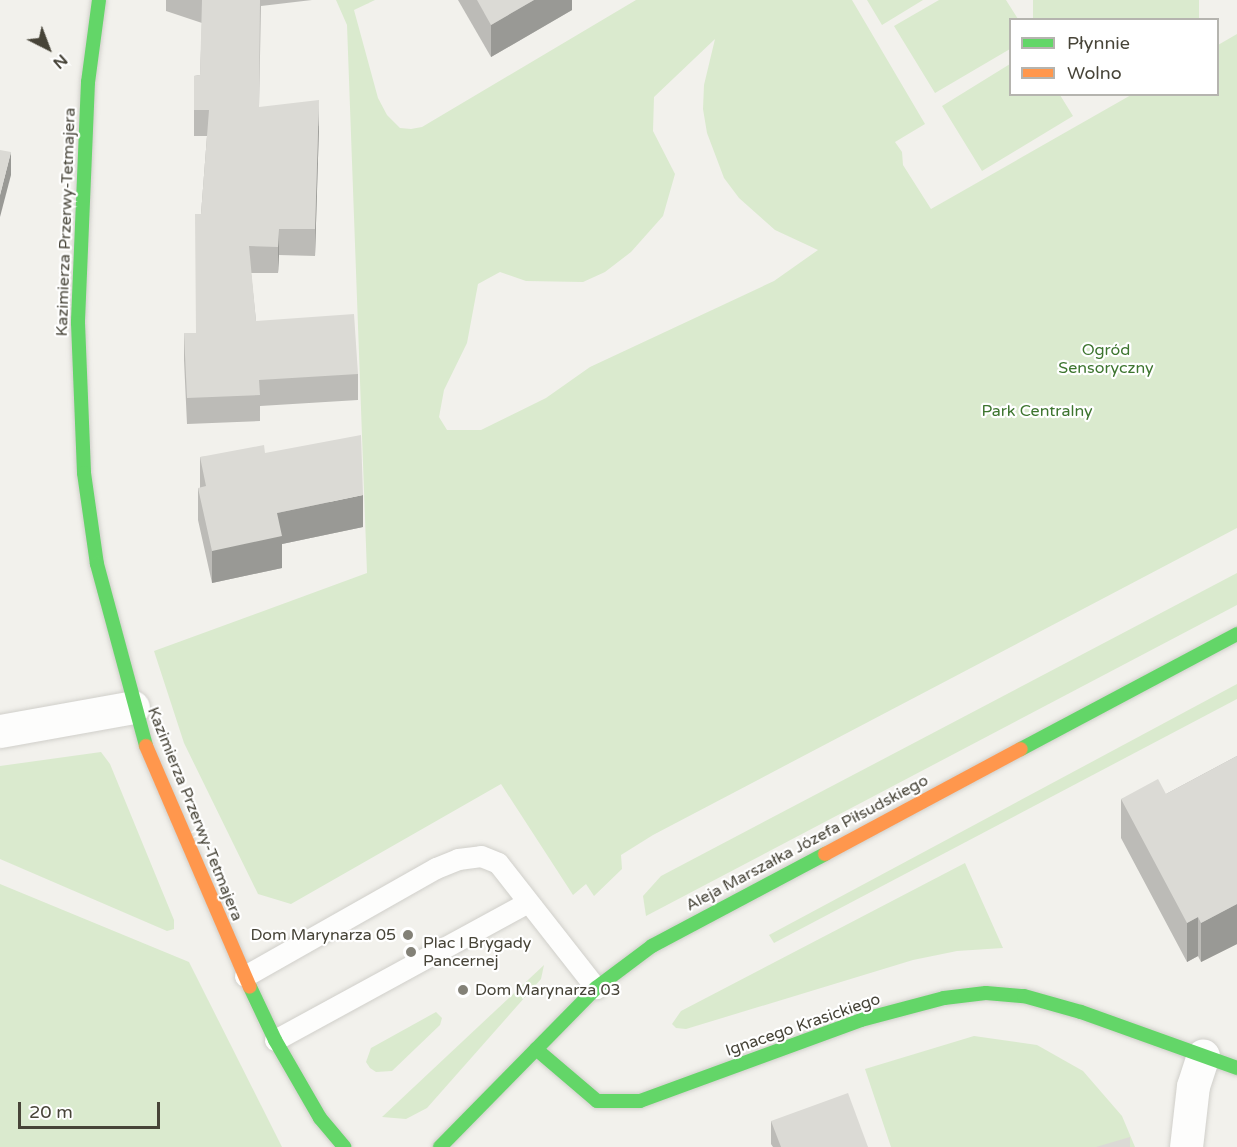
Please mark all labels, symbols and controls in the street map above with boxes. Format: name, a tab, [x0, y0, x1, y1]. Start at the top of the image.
north arrow	[18, 18, 78, 78]
legend	[1009, 18, 1219, 96]
text: Płynnie	[1067, 32, 1130, 54]
text: N	[49, 50, 72, 73]
text: Wolno	[1067, 62, 1122, 84]
street label: Kazimierza Przerwy-Tetmajera	[52, 107, 80, 337]
park label: Ogród Sensoryczny	[1058, 340, 1154, 378]
park label: Park Centralny	[981, 401, 1093, 421]
street label: Kazimierza Przerwy-Tetmajera	[143, 704, 247, 924]
street label: Aleja Marszałka Józefa Piłsudskiego	[682, 771, 932, 915]
place label: Dom Marynarza 05	[250, 925, 396, 945]
marker: Dom Marynarza 05	[401, 928, 415, 942]
place label: Plac I Brygady Pancernej	[423, 933, 531, 971]
marker: Plac I Brygady Pancernej	[404, 945, 418, 959]
place label: Dom Marynarza 03	[475, 980, 621, 1000]
marker: Dom Marynarza 03	[456, 983, 470, 997]
street label: Ignacego Krasickiego	[723, 990, 883, 1060]
scale bar	[21, 1090, 164, 1128]
text: 20 m	[29, 1101, 73, 1123]

